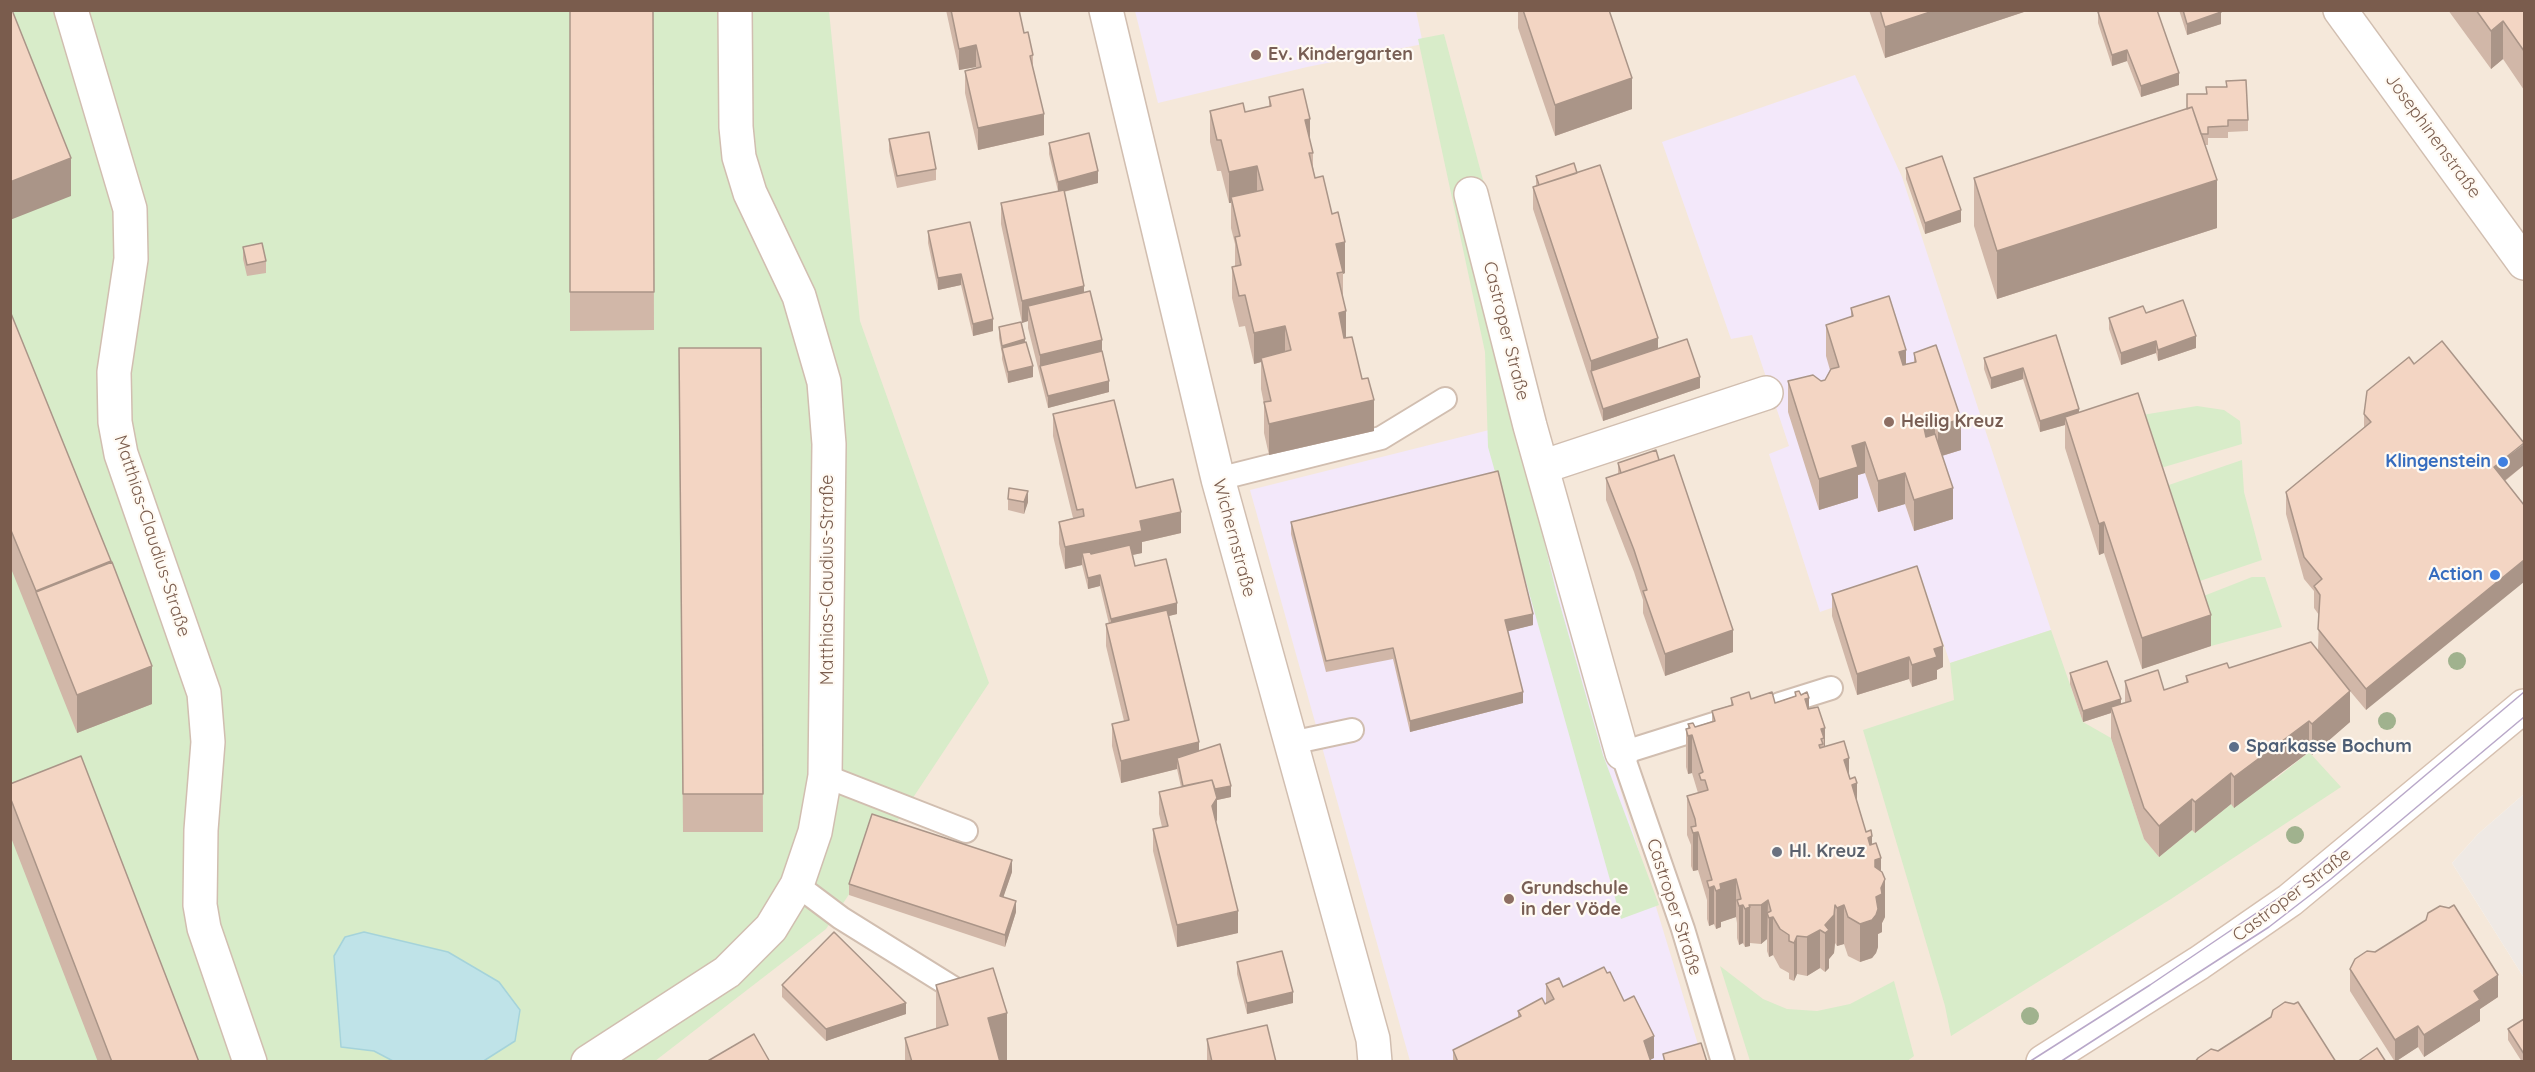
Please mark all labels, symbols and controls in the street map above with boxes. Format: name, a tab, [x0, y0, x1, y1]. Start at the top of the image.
place label: Ev. Kindergarten	[1268, 44, 1413, 66]
marker: Ev. Kindergarten	[1249, 48, 1263, 62]
street label: Josephinenstraße	[2380, 69, 2486, 203]
street label: Castroper Straße	[1478, 259, 1534, 403]
place label: Heilig Kreuz	[1901, 411, 2003, 433]
marker: Heilig Kreuz	[1882, 415, 1896, 429]
street label: Matthias-Claudius-Straße	[109, 432, 195, 640]
place label: Klingenstein	[2385, 451, 2491, 473]
marker: Klingenstein	[2496, 455, 2510, 469]
street label: Matthias-Claudius-Straße	[817, 475, 839, 685]
street label: Wichernstraße	[1208, 477, 1260, 599]
place label: Action	[2429, 564, 2483, 586]
marker: Action	[2488, 568, 2502, 582]
place label: Sparkasse Bochum	[2246, 736, 2412, 758]
marker: Sparkasse Bochum	[2227, 740, 2241, 754]
street label: Castroper Straße	[1642, 836, 1706, 978]
place label: Hl. Kreuz	[1789, 841, 1865, 863]
street label: Castroper Straße	[2229, 844, 2355, 946]
marker: Hl. Kreuz	[1770, 845, 1784, 859]
place label: Grundschule in der Vöde	[1521, 878, 1628, 920]
marker: Grundschule in der Vöde	[1502, 892, 1516, 906]

